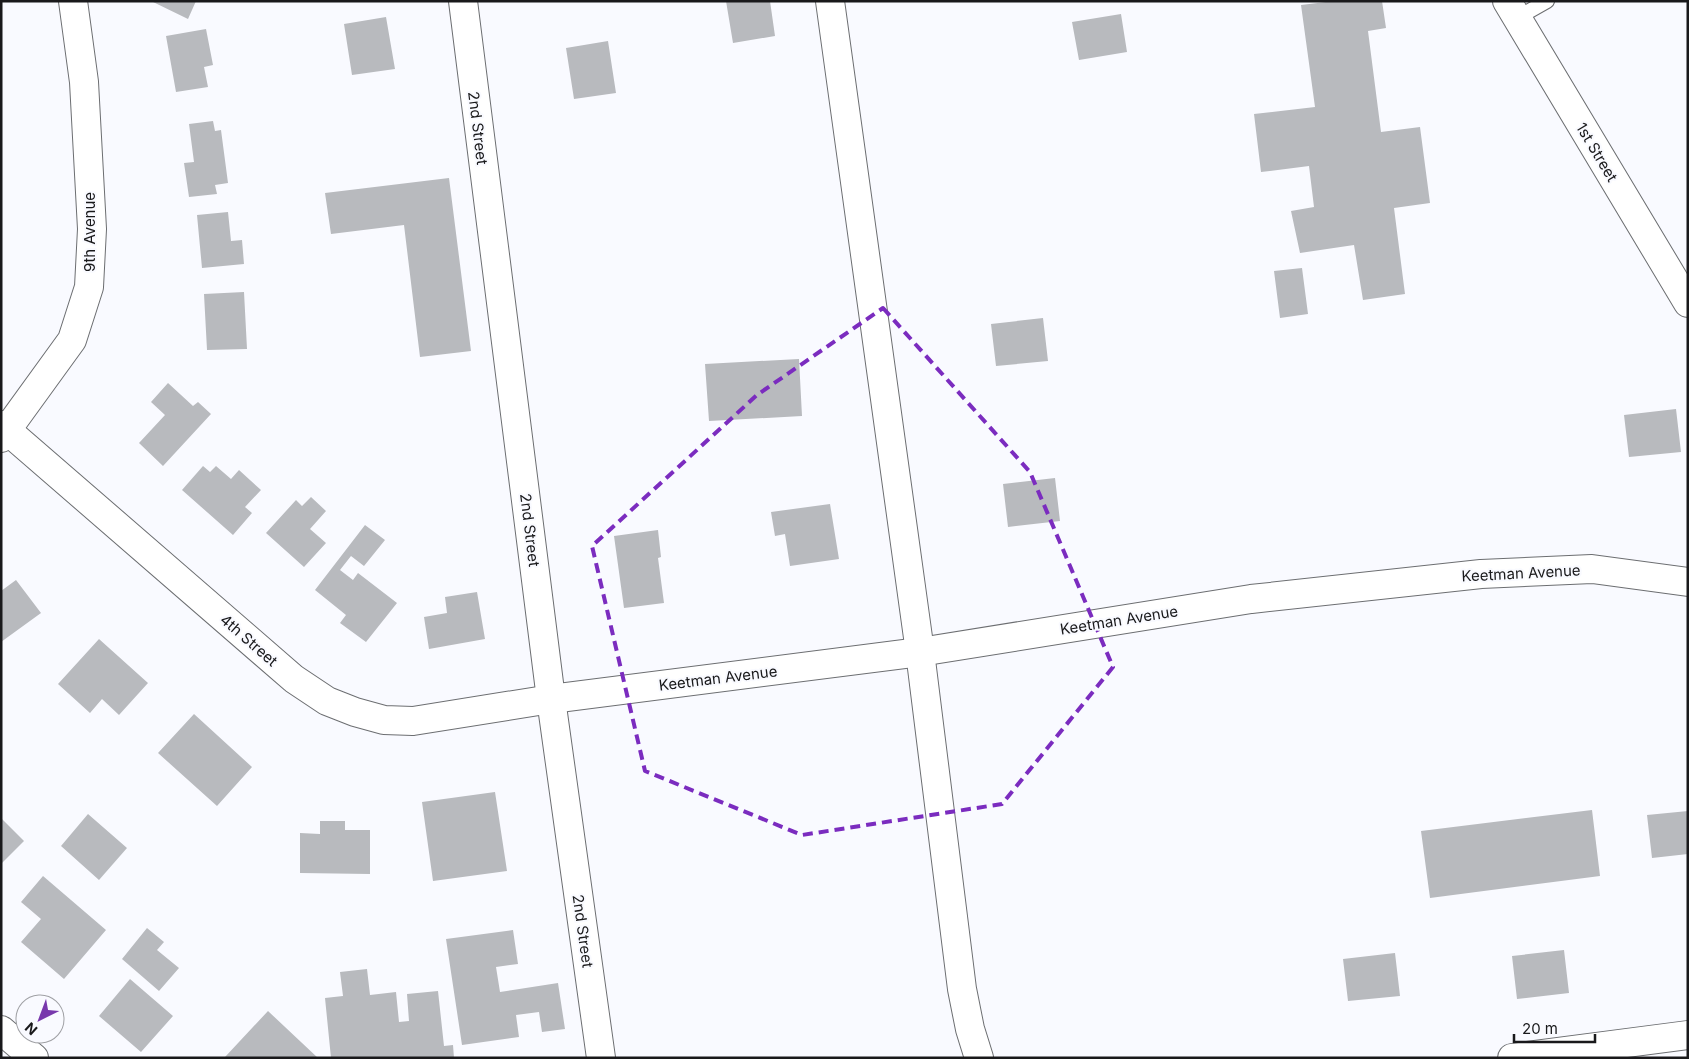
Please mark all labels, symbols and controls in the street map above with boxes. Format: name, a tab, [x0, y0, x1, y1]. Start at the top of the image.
street label: 2nd Street	[464, 90, 492, 166]
street label: 1st Street	[1572, 119, 1622, 185]
street label: 9th Avenue	[80, 192, 99, 272]
street label: 2nd Street	[516, 492, 544, 568]
street label: Keetman Avenue	[1461, 560, 1581, 586]
street label: Keetman Avenue	[1059, 601, 1179, 639]
street label: 4th Street	[216, 610, 282, 670]
street label: Keetman Avenue	[658, 661, 778, 695]
street label: 2nd Street	[568, 893, 598, 969]
north arrow	[15, 994, 65, 1044]
scale bar	[1514, 1012, 1595, 1044]
text: N	[21, 1019, 41, 1039]
text: 20 m	[1522, 1019, 1558, 1038]

